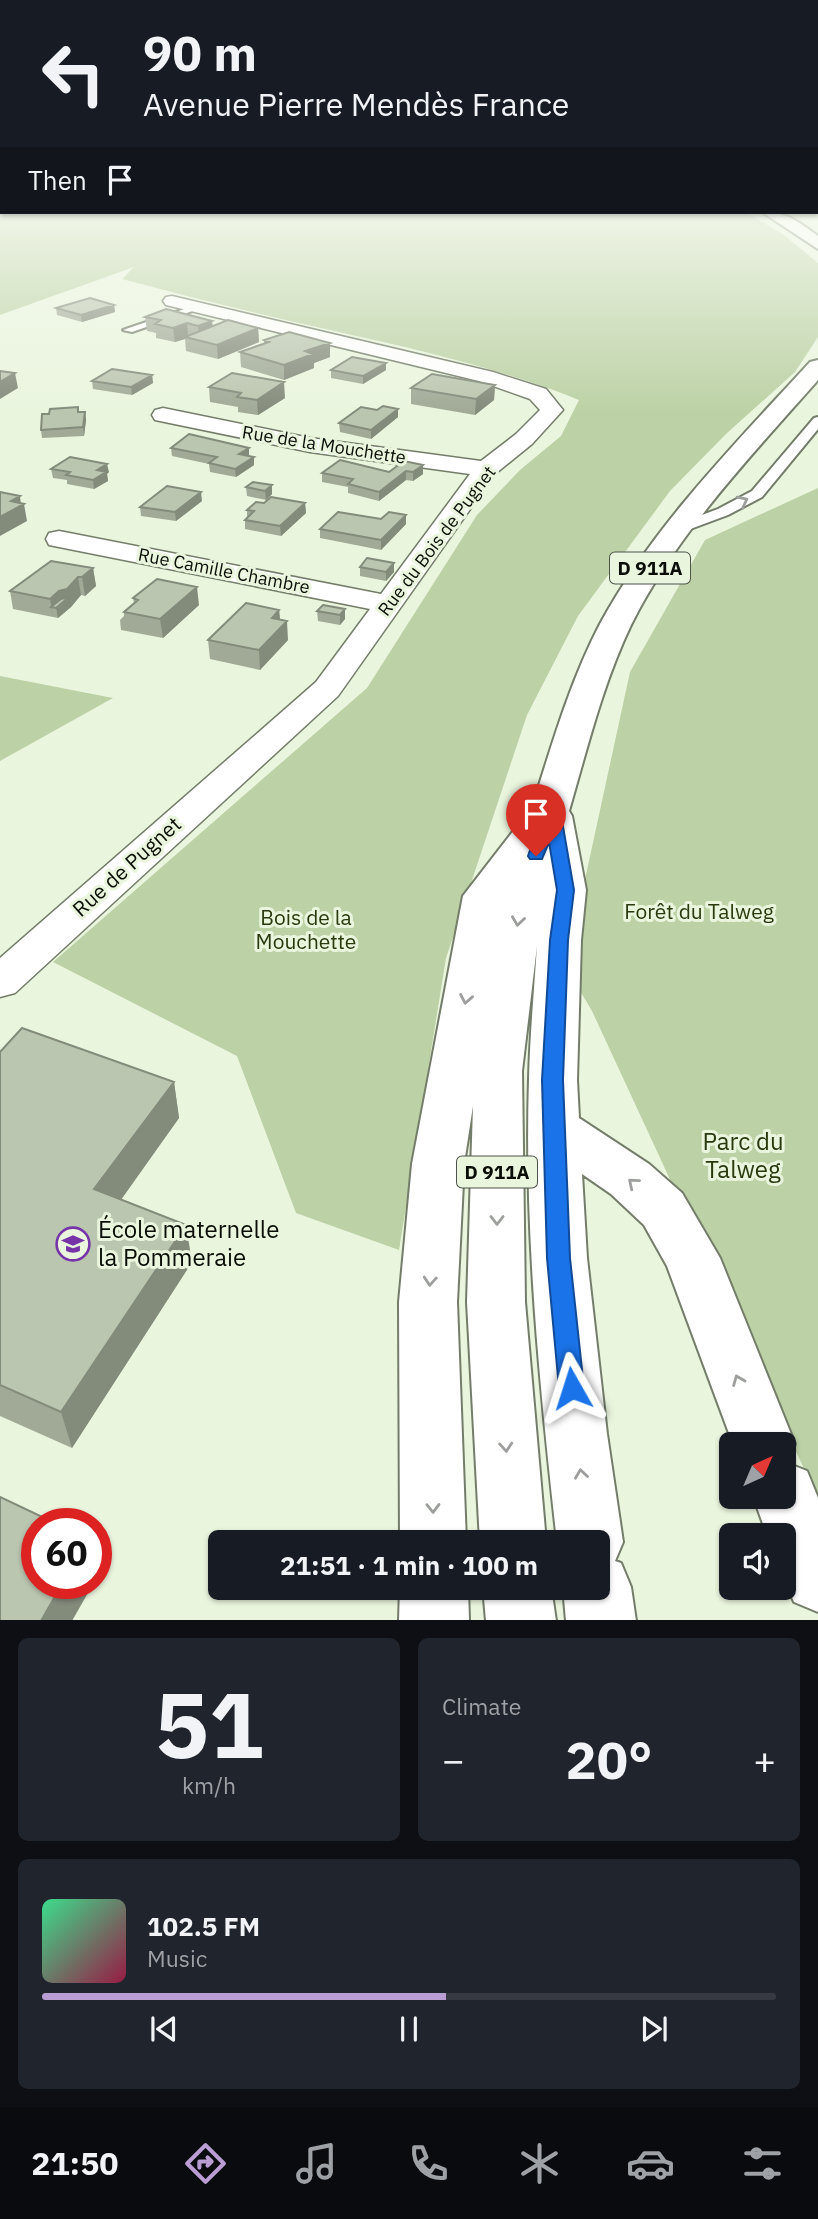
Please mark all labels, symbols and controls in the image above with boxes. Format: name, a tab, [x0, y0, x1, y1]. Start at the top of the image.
text: 90 m	[143, 21, 257, 84]
icon: left	[28, 28, 119, 119]
text: Avenue Pierre Mendès France	[143, 83, 569, 125]
icon: arrive	[101, 161, 139, 199]
text: Then	[28, 163, 87, 197]
street label: Rue de la Mouchette	[241, 420, 408, 469]
street label: Rue du Bois de Pugnet	[373, 461, 500, 620]
one-way arrow	[736, 496, 748, 510]
street label: Rue Camille Chambre	[136, 543, 312, 598]
road number: D 911A	[610, 552, 690, 583]
pin	[506, 784, 566, 856]
icon: arrive	[517, 795, 555, 833]
street label: Rue de Pugnet	[66, 810, 187, 923]
park label: Forêt du Talweg	[624, 897, 774, 925]
park label: Bois de la Mouchette	[256, 903, 356, 955]
one-way arrow	[511, 915, 526, 927]
one-way arrow	[459, 993, 474, 1005]
park label: Parc du Talweg	[702, 1125, 784, 1185]
road number: D 911A	[457, 1156, 537, 1188]
one-way arrow	[629, 1179, 642, 1191]
place label: École maternelle la Pommeraie	[98, 1213, 280, 1273]
one-way arrow	[489, 1216, 505, 1226]
school or university icon: École maternelle la Pommeraie	[54, 1225, 92, 1263]
one-way arrow	[423, 1276, 438, 1287]
position arrow	[535, 1351, 609, 1425]
one-way arrow	[733, 1375, 747, 1387]
north arrow	[719, 1432, 796, 1508]
map controls	[719, 1432, 796, 1600]
one-way arrow	[498, 1442, 513, 1453]
one-way arrow	[574, 1468, 589, 1480]
one-way arrow	[425, 1503, 440, 1514]
speed limit sign: 60	[21, 1508, 112, 1599]
button: sound	[719, 1523, 796, 1600]
text: 21:51 · 1 min · 100 m	[280, 1548, 538, 1582]
text: 51	[154, 1665, 264, 1783]
text: Climate	[442, 1691, 521, 1721]
text: 20°	[566, 1726, 652, 1793]
text: −	[442, 1735, 465, 1784]
text: +	[753, 1735, 776, 1784]
text: km/h	[182, 1770, 236, 1800]
text: 102.5 FM	[147, 1909, 260, 1943]
text: Music	[147, 1943, 207, 1973]
icon: previous	[145, 2010, 183, 2048]
icon: pause	[390, 2010, 428, 2048]
icon: next	[635, 2010, 673, 2048]
icon: directions	[181, 2139, 230, 2188]
icon: music	[292, 2139, 341, 2188]
icon: phone	[404, 2139, 453, 2188]
icon: climate	[515, 2139, 564, 2188]
icon: car	[626, 2139, 675, 2188]
icon: filters	[738, 2139, 787, 2188]
text: 21:50	[31, 2142, 119, 2184]

